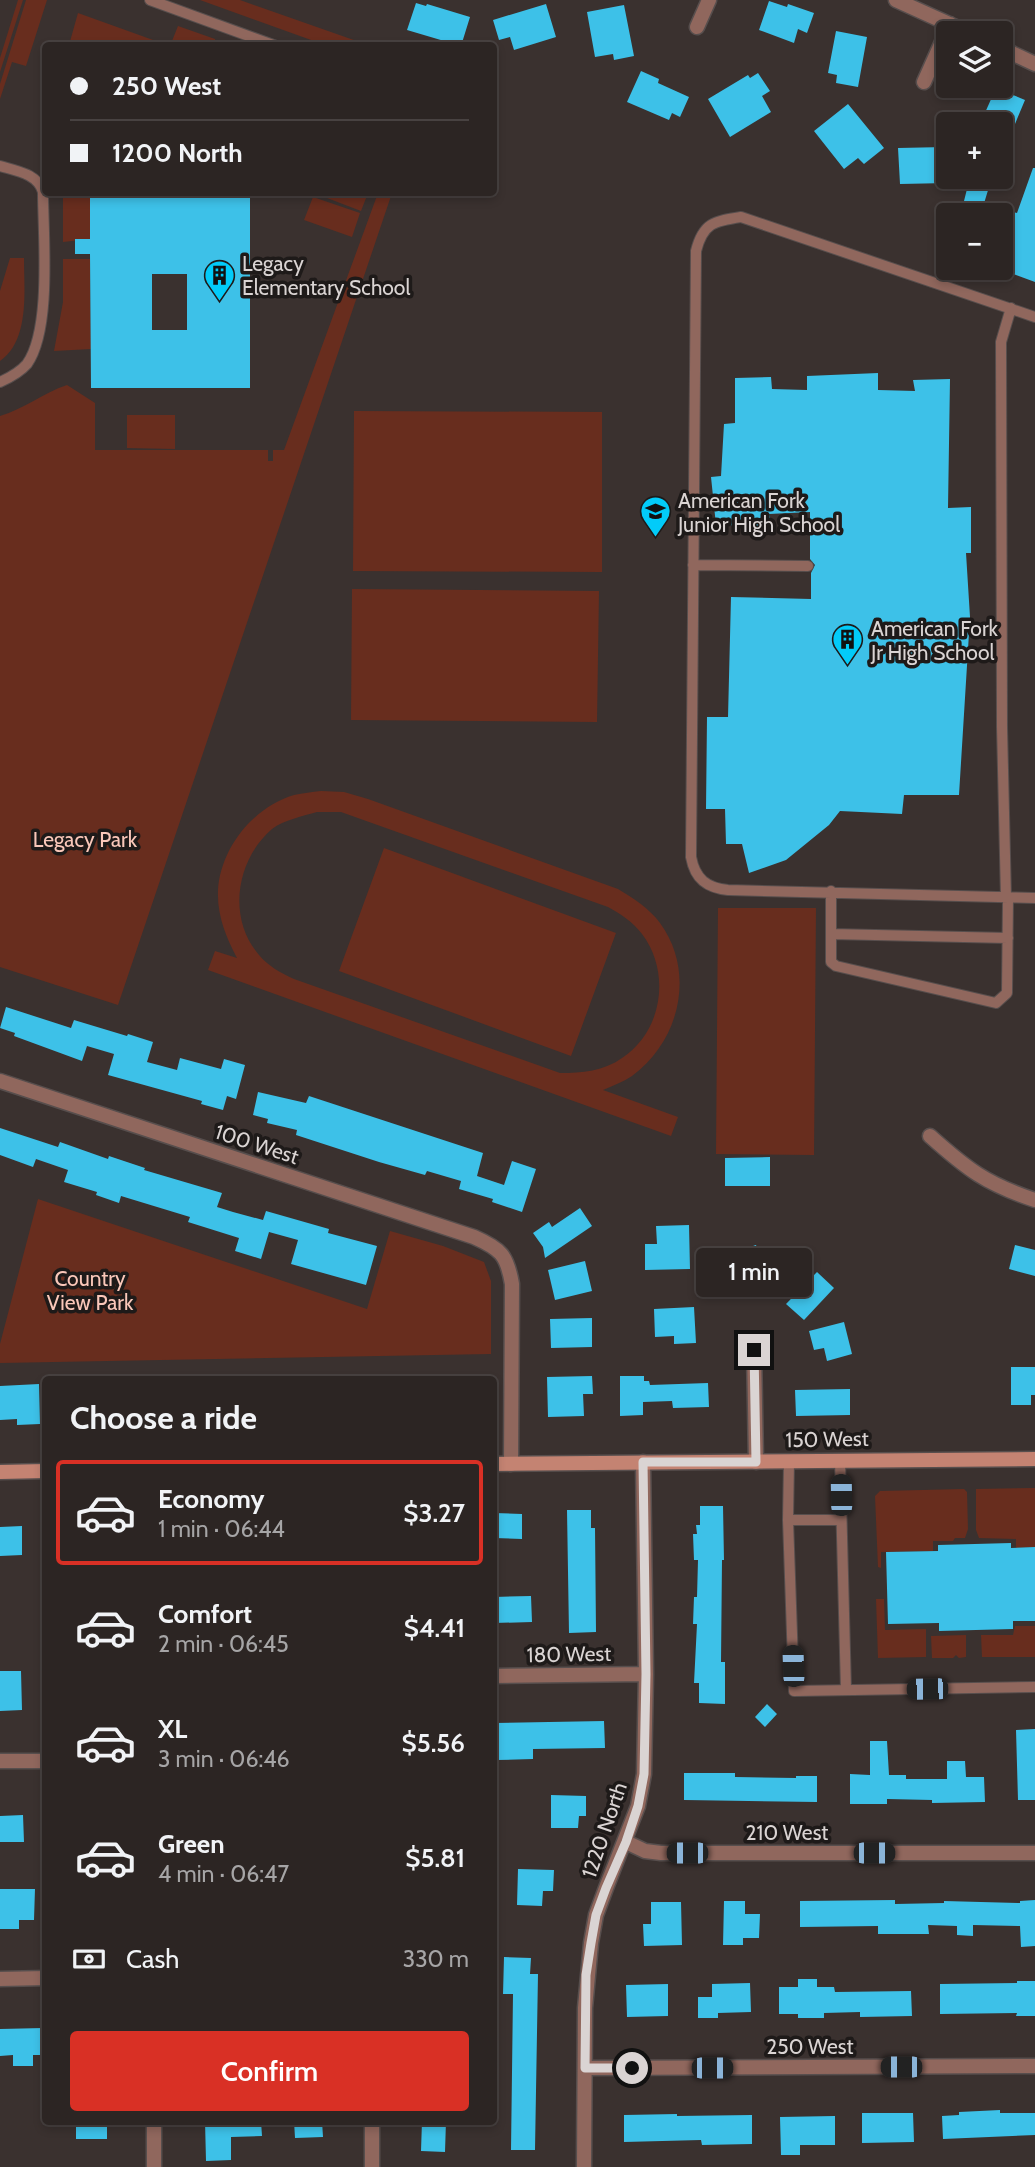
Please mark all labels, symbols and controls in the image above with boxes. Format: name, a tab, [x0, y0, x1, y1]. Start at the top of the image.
map controls	[936, 21, 1013, 280]
button: layers	[936, 21, 1013, 98]
text: 250 West	[112, 70, 221, 102]
button: +	[936, 112, 1013, 189]
text: 1200 North	[112, 137, 243, 169]
button: −	[936, 203, 1013, 280]
place label: Legacy Elementary School	[242, 251, 410, 300]
building icon: Legacy Elementary School	[202, 258, 236, 302]
place label: American Fork Junior High School	[677, 488, 840, 537]
school or university icon: American Fork Junior High School	[638, 495, 672, 539]
place label: American Fork Jr High School	[870, 616, 999, 665]
building icon: American Fork Jr High School	[831, 623, 865, 667]
park label: Legacy Park	[33, 827, 138, 852]
street label: 100 West	[212, 1119, 302, 1169]
callout: 1 min	[696, 1248, 812, 1298]
text: 1 min	[728, 1258, 780, 1286]
park label: Country View Park	[47, 1266, 134, 1315]
route end	[738, 1334, 770, 1366]
text: Choose a ride	[70, 1398, 257, 1437]
street label: 150 West	[785, 1426, 869, 1452]
car	[831, 1474, 852, 1516]
icon: car	[74, 1481, 137, 1544]
text: Economy	[158, 1483, 264, 1515]
text: $3.27	[403, 1497, 465, 1529]
text: 1 min · 06:44	[158, 1515, 285, 1543]
icon: car	[74, 1596, 137, 1659]
text: Comfort	[158, 1598, 252, 1630]
text: $4.41	[404, 1612, 465, 1644]
text: 2 min · 06:45	[158, 1630, 289, 1658]
street label: 180 West	[527, 1641, 611, 1667]
car	[782, 1645, 805, 1687]
car	[906, 1678, 949, 1700]
icon: car	[74, 1711, 137, 1774]
text: XL	[158, 1713, 187, 1745]
text: $5.56	[402, 1727, 465, 1759]
text: 3 min · 06:46	[158, 1745, 290, 1773]
street label: 1220 North	[576, 1779, 632, 1881]
street label: 210 West	[746, 1820, 828, 1845]
icon: car	[74, 1826, 137, 1889]
text: Green	[158, 1828, 225, 1860]
text: $5.81	[405, 1842, 465, 1874]
car	[667, 1843, 709, 1864]
car	[854, 1843, 896, 1864]
text: 4 min · 06:47	[158, 1860, 289, 1888]
icon: cash	[70, 1940, 108, 1978]
text: Cash	[126, 1943, 179, 1975]
text: 330 m	[403, 1945, 469, 1973]
button: Confirm	[70, 2031, 469, 2111]
street label: 250 West	[766, 2034, 854, 2059]
route start	[616, 2052, 648, 2084]
car	[881, 2057, 923, 2078]
car	[692, 2058, 734, 2079]

